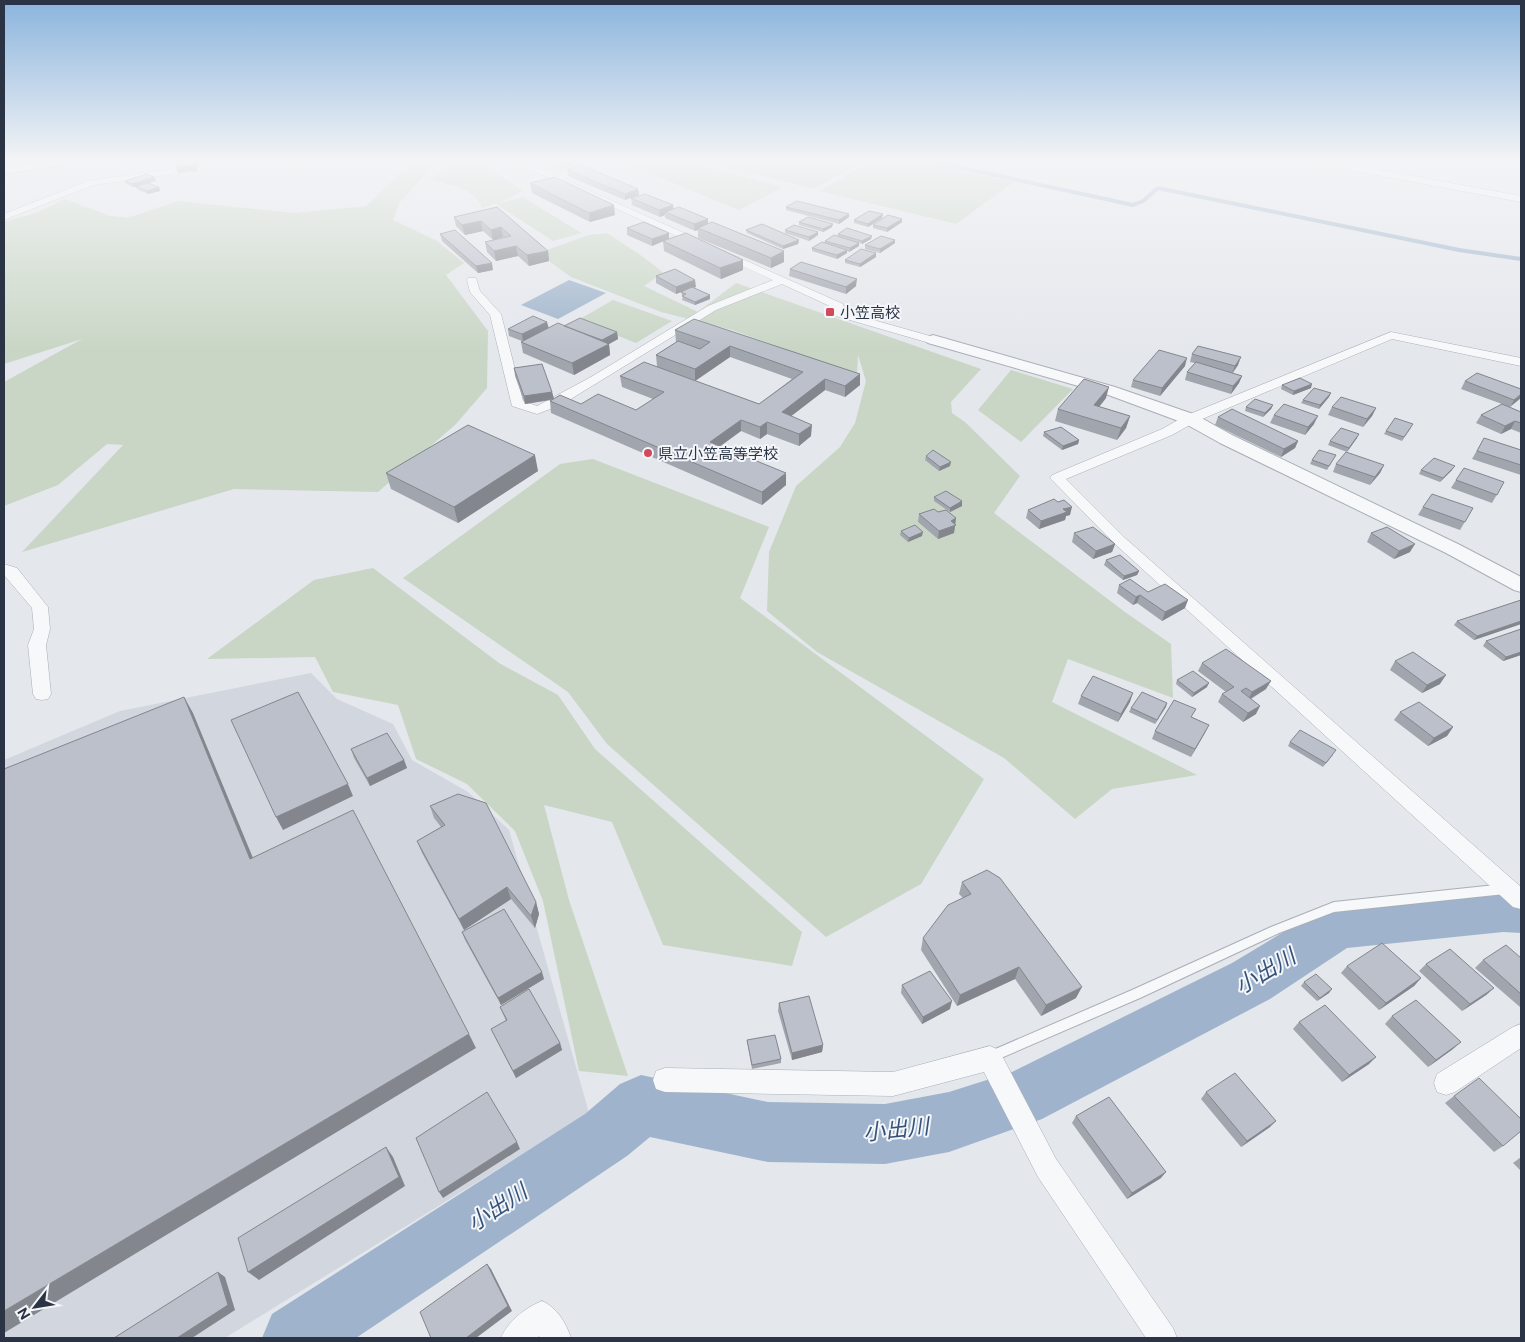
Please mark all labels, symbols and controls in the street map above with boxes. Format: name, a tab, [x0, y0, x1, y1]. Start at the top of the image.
place label: 小笠高校	[840, 304, 900, 321]
marker: 小笠高校	[824, 306, 836, 318]
place label: 県立小笠高等学校	[658, 445, 778, 462]
marker: 県立小笠高等学校	[642, 447, 654, 459]
water label: 小出川	[1230, 942, 1302, 999]
water label: 小出川	[862, 1112, 932, 1145]
water label: 小出川	[462, 1177, 533, 1236]
north arrow	[10, 1282, 60, 1332]
text: N	[14, 1305, 34, 1323]

